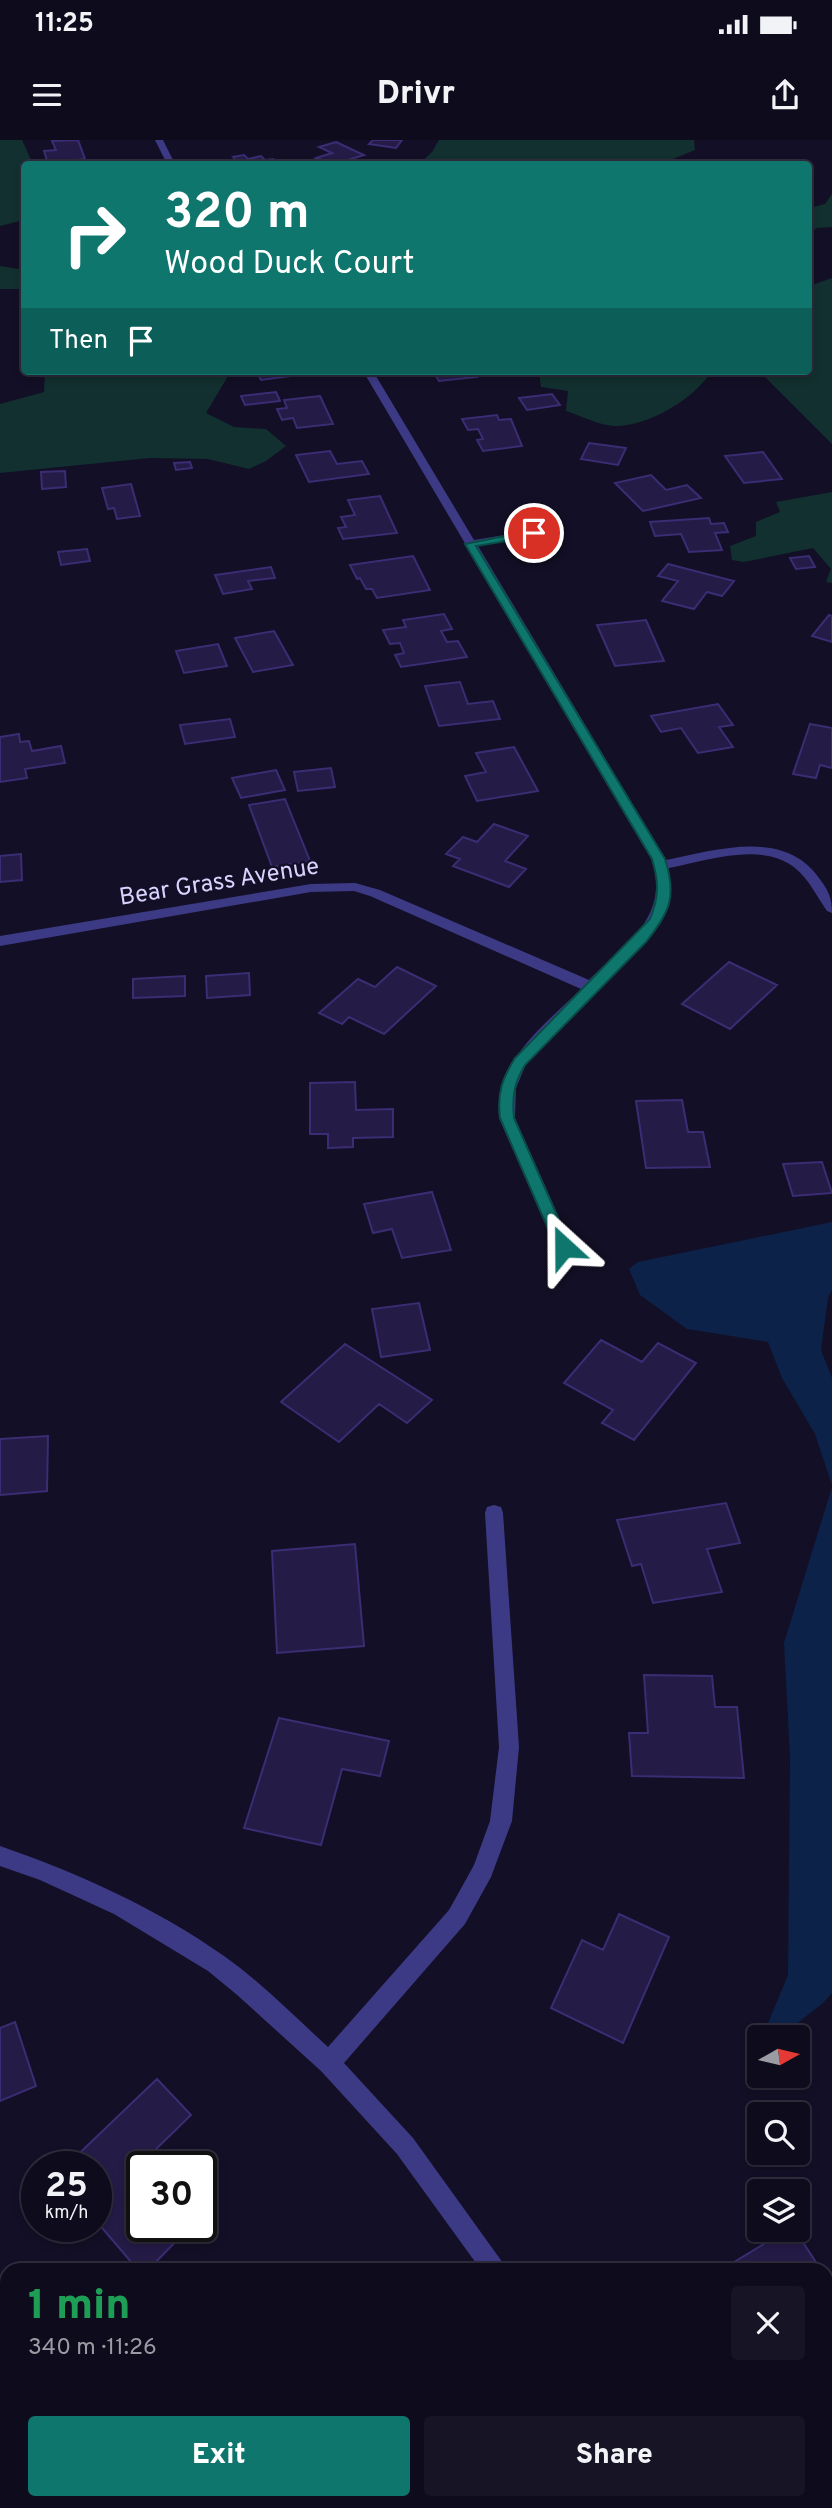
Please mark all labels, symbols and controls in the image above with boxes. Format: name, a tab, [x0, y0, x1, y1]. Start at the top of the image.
text: 11:25	[35, 8, 94, 41]
text: Drivr	[377, 75, 455, 115]
icon: menu	[28, 76, 66, 114]
icon: share	[766, 76, 804, 114]
text: 320 m	[164, 184, 310, 246]
icon: right	[49, 189, 140, 280]
text: Wood Duck Court	[164, 245, 415, 285]
icon: arrive	[122, 322, 160, 360]
text: Then	[49, 325, 108, 358]
pin	[504, 503, 564, 563]
icon: arrive	[515, 514, 553, 552]
street label: Bear Grass Avenue	[117, 852, 321, 914]
position arrow	[527, 1210, 601, 1284]
north arrow	[747, 2025, 810, 2088]
map controls	[747, 2025, 810, 2242]
button: search	[747, 2102, 810, 2165]
speed limit sign: 30	[126, 2151, 217, 2242]
text: 25	[45, 2165, 88, 2209]
button: layers	[747, 2179, 810, 2242]
text: km/h	[45, 2202, 88, 2225]
text: 1 min	[28, 2281, 131, 2334]
button: close	[731, 2286, 805, 2360]
text: 340 m · 11:26	[28, 2334, 157, 2363]
button: Exit	[28, 2416, 410, 2496]
button: Share	[424, 2416, 805, 2496]

